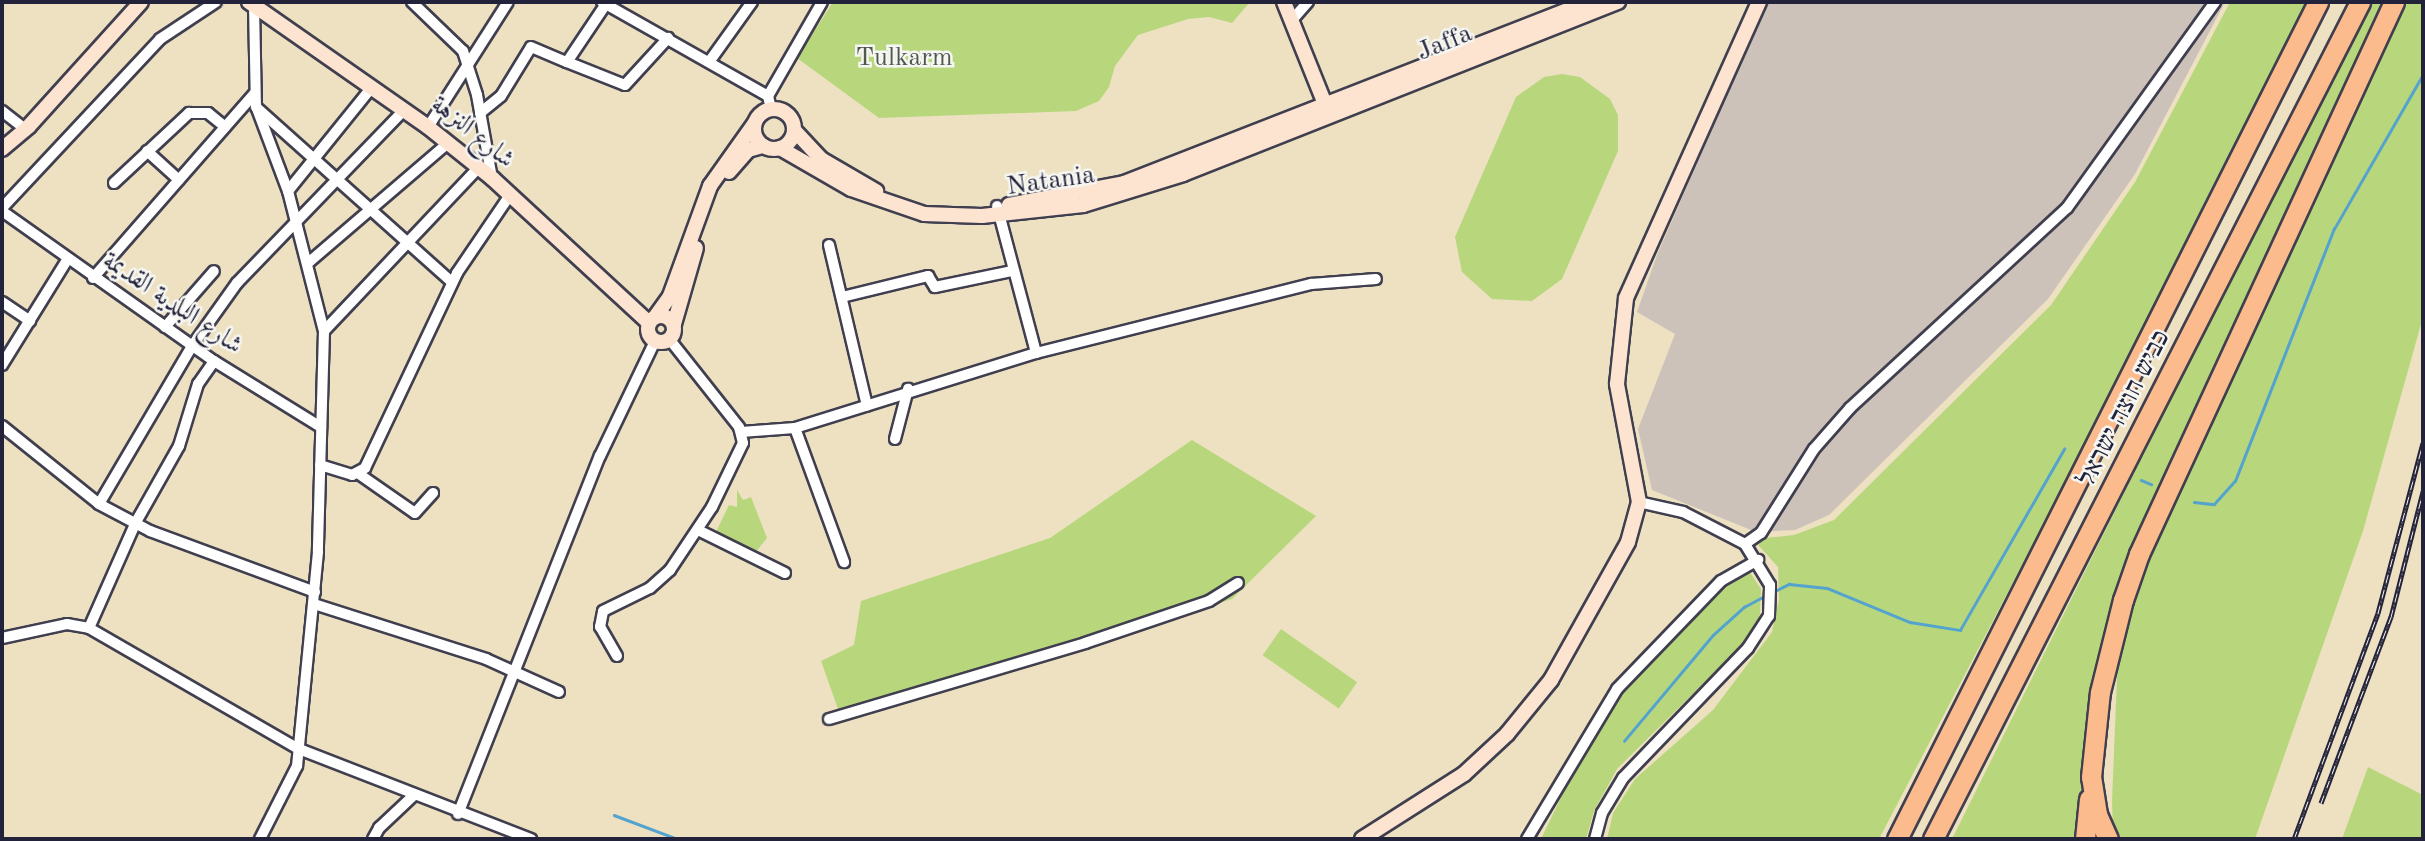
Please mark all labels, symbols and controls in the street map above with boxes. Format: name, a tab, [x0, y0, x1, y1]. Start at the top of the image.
street label: Jaffa	[1413, 19, 1477, 69]
park label: Tulkarm	[855, 43, 953, 75]
street label: شارع النزهة	[424, 90, 520, 176]
street label: Natania	[1005, 160, 1097, 204]
street label: شارع البلدية القديمة	[96, 246, 248, 362]
street label: כביש חוצה ישראל	[2072, 326, 2178, 492]

